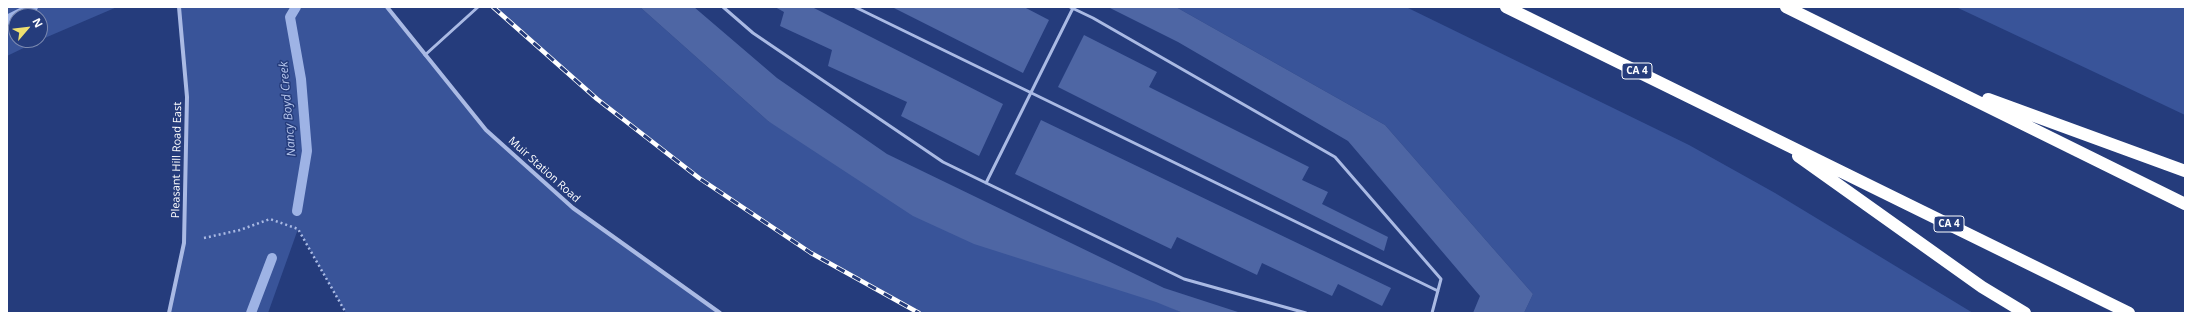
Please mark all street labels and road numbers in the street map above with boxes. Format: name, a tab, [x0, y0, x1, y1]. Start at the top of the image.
road number: CA 4	[1622, 63, 1652, 79]
street label: Pleasant Hill Road East	[169, 102, 185, 218]
street label: Muir Station Road	[505, 134, 583, 206]
road number: CA 4	[1934, 216, 1964, 232]

